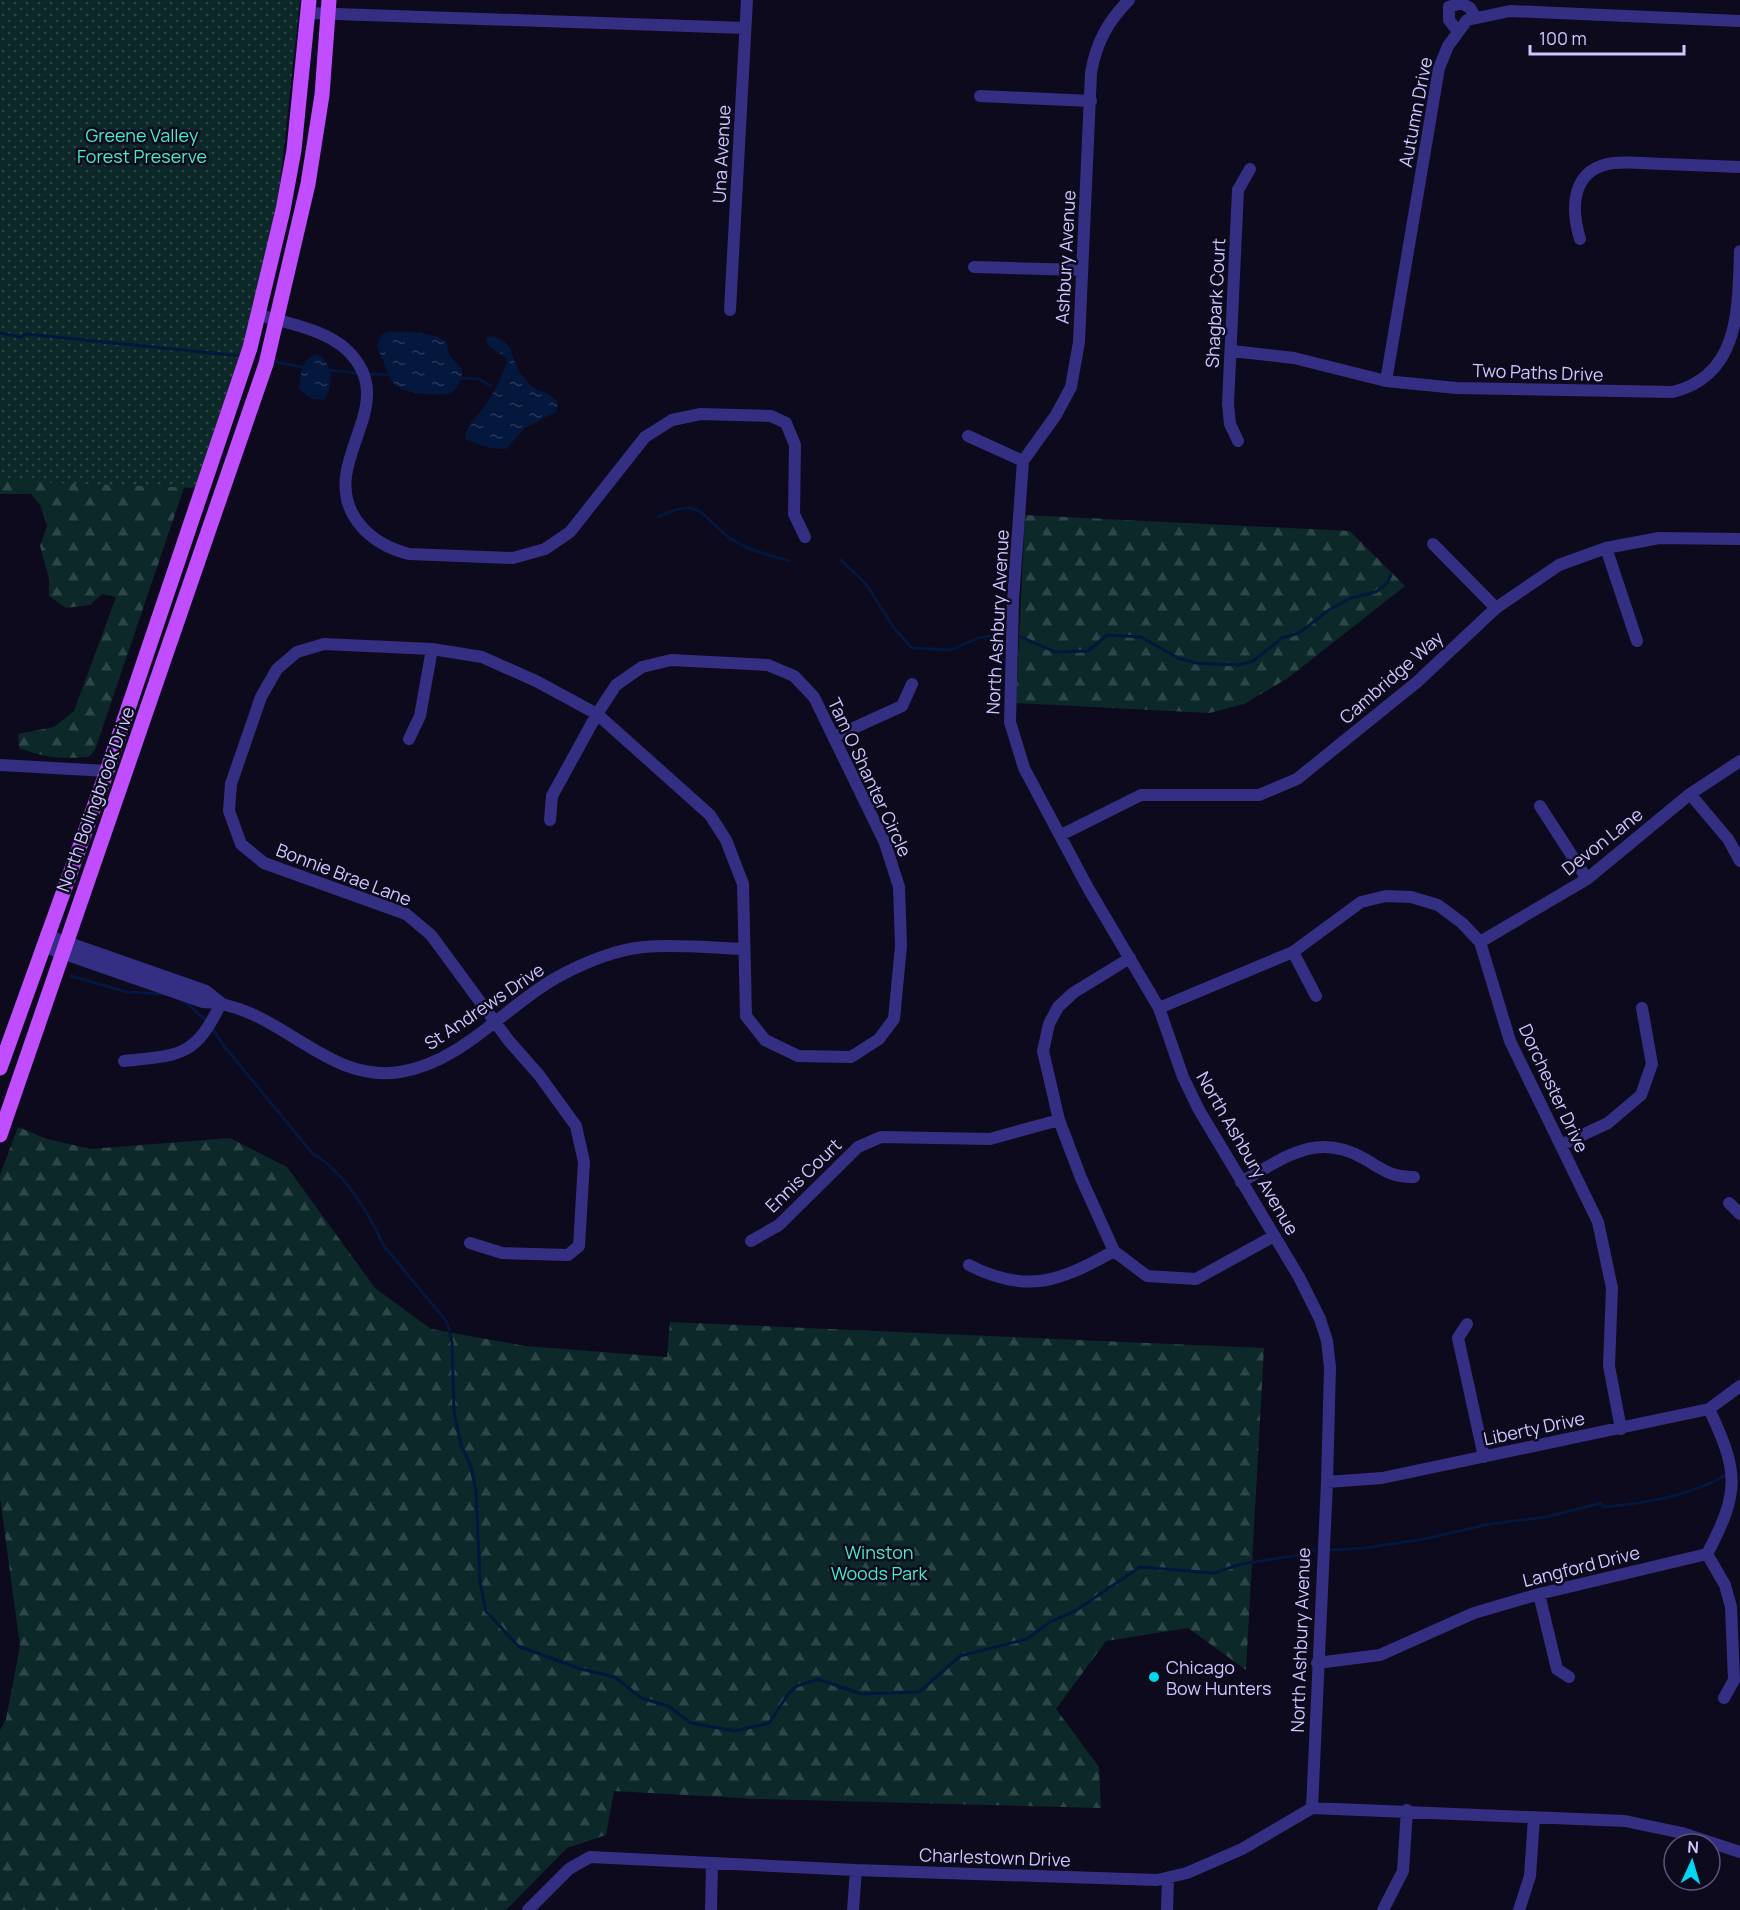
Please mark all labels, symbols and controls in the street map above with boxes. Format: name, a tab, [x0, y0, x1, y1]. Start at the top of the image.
scale bar	[1530, 18, 1684, 56]
text: 100 m	[1539, 26, 1587, 50]
street label: Autumn Drive	[1393, 55, 1437, 169]
street label: Una Avenue	[706, 104, 736, 204]
park label: Greene Valley Forest Preserve	[77, 123, 207, 168]
street label: Ashbury Avenue	[1050, 189, 1080, 325]
street label: Shagbark Court	[1200, 237, 1230, 369]
street label: Two Paths Drive	[1472, 358, 1604, 386]
street label: North Ashbury Avenue	[980, 529, 1014, 715]
street label: Cambridge Way	[1334, 625, 1448, 729]
street label: Tam O Shanter Circle	[823, 694, 917, 860]
street label: North Bolingbrook Drive	[50, 703, 140, 895]
street label: Devon Lane	[1557, 802, 1647, 880]
street label: Bonnie Brae Lane	[273, 837, 415, 911]
street label: St Andrews Drive	[419, 957, 549, 1055]
street label: Dorchester Drive	[1514, 1020, 1594, 1156]
street label: North Ashbury Avenue	[1191, 1067, 1305, 1239]
street label: Ennis Court	[760, 1133, 846, 1217]
street label: Liberty Drive	[1481, 1406, 1587, 1450]
park label: Winston Woods Park	[831, 1540, 928, 1585]
street label: Langford Drive	[1520, 1540, 1642, 1592]
street label: North Ashbury Avenue	[1285, 1547, 1315, 1733]
place label: Chicago Bow Hunters	[1166, 1655, 1271, 1700]
marker: Chicago Bow Hunters	[1147, 1670, 1161, 1684]
north arrow	[1662, 1832, 1722, 1892]
text: N	[1687, 1836, 1700, 1858]
street label: Charlestown Drive	[919, 1842, 1071, 1872]

